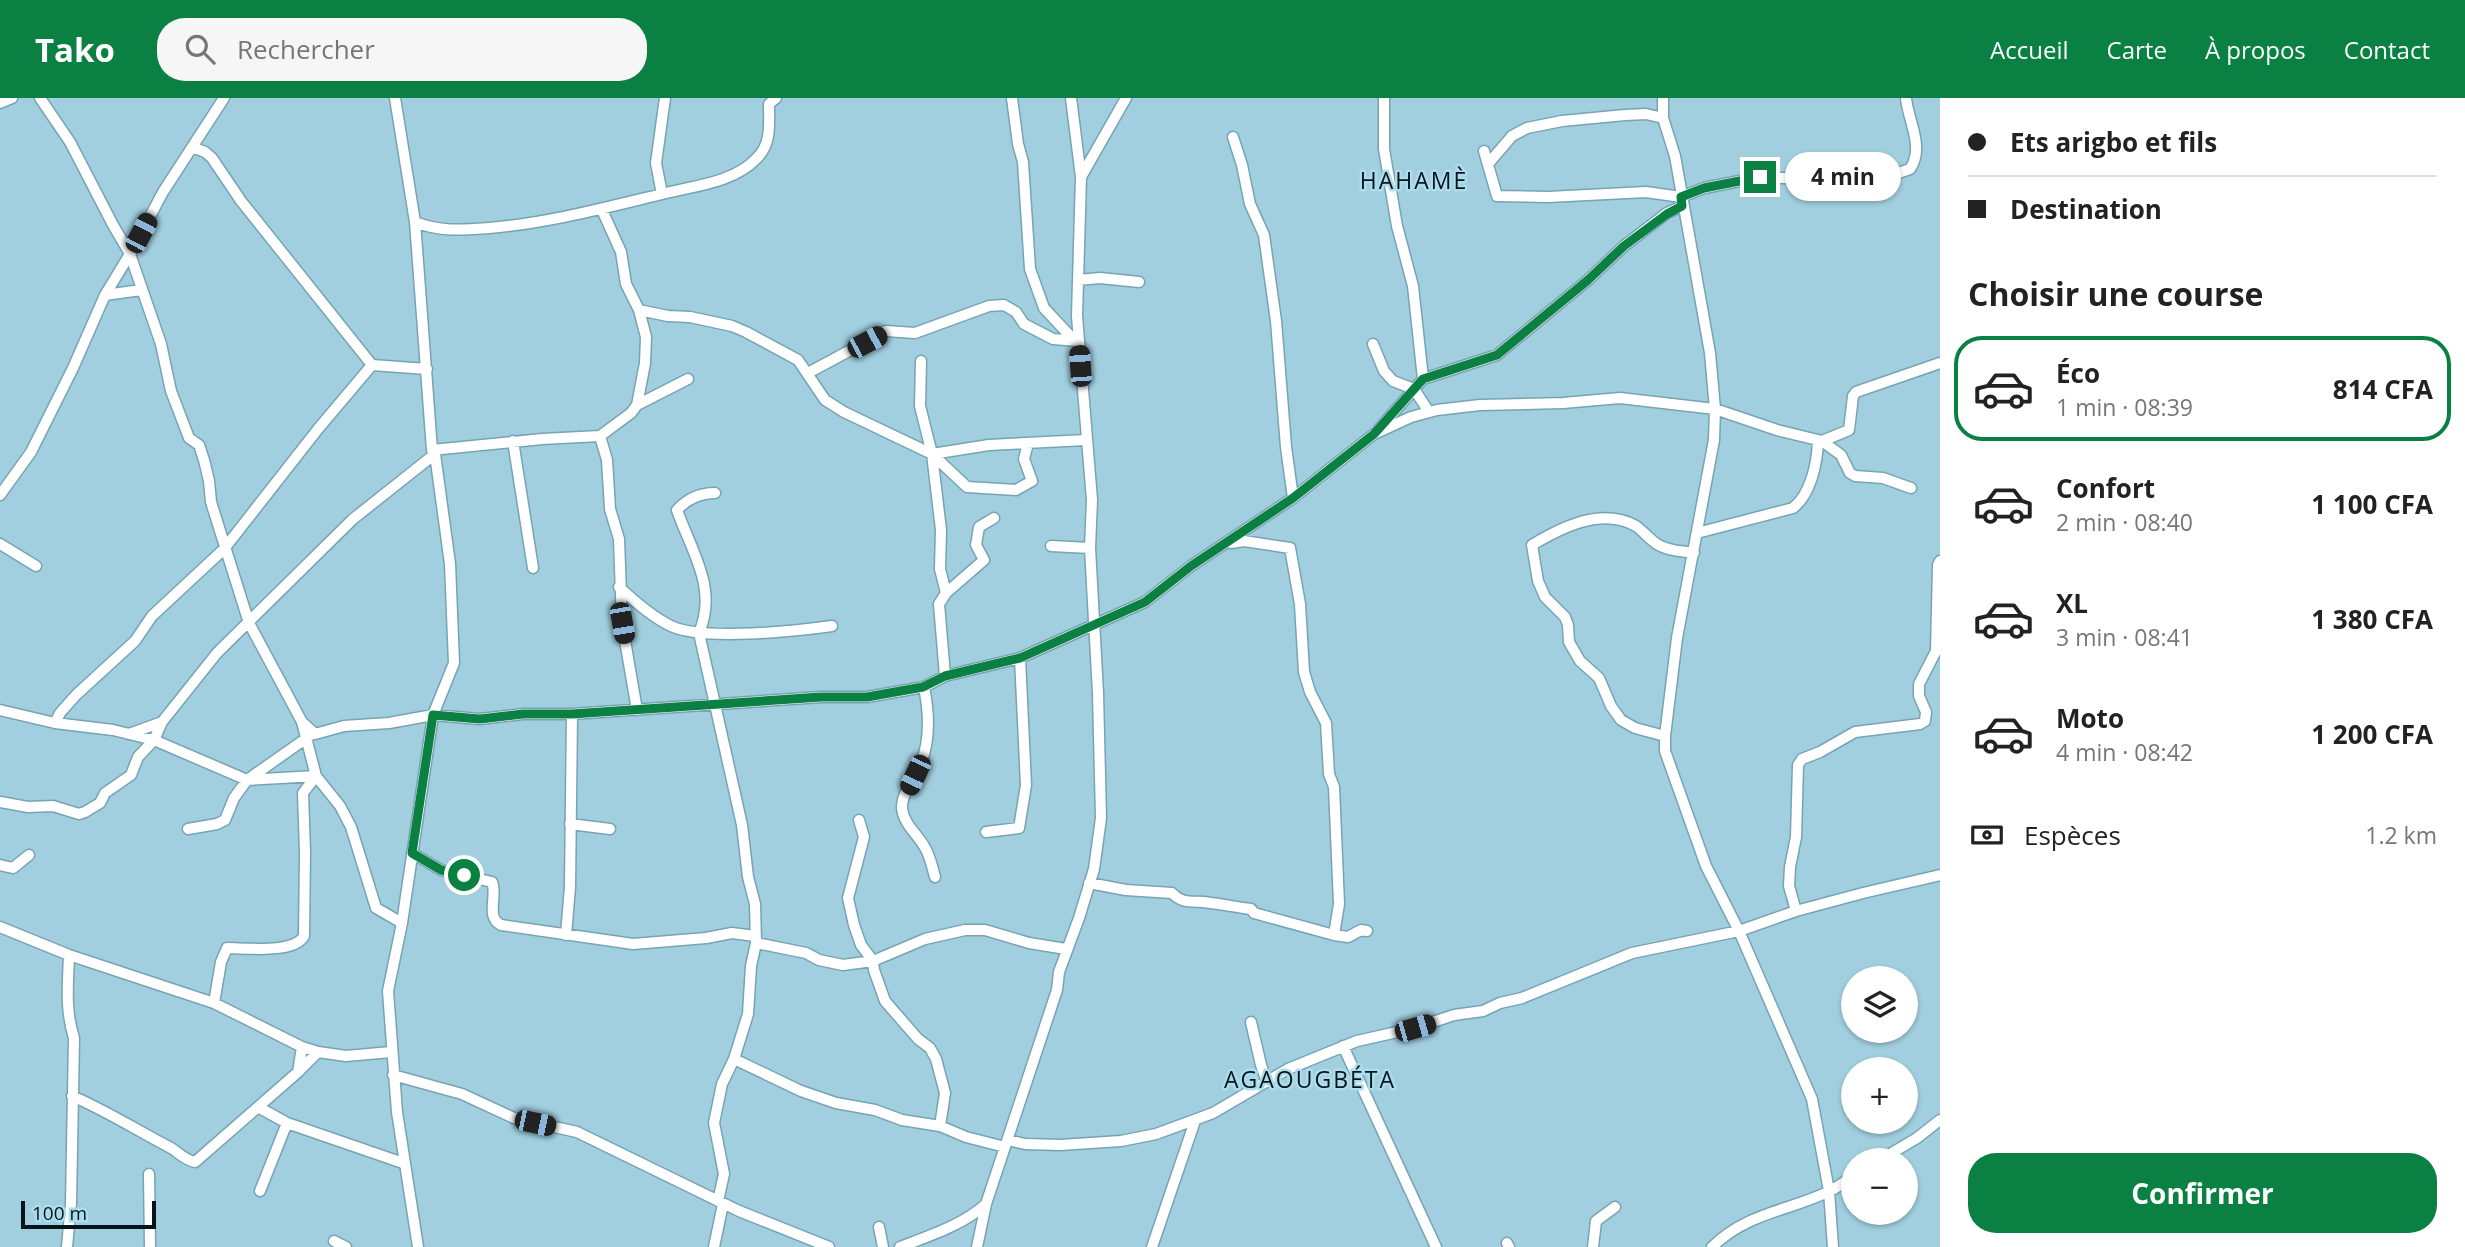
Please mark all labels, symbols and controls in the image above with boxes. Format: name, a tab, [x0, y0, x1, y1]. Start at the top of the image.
search box	[157, 18, 647, 81]
text: Tako	[35, 27, 115, 72]
icon: search	[181, 30, 219, 68]
text: Rechercher	[237, 31, 375, 67]
text: Accueil	[1990, 33, 2069, 66]
text: Carte	[2107, 33, 2167, 66]
text: À propos	[2205, 33, 2306, 66]
text: Contact	[2344, 33, 2430, 66]
text: Ets arigbo et fils	[2010, 124, 2217, 160]
callout: 4 min	[1784, 153, 1900, 202]
text: 4 min	[1811, 160, 1875, 192]
route end	[1744, 161, 1776, 193]
district label: HAHAMÈ	[1360, 164, 1468, 196]
text: Destination	[2010, 191, 2162, 227]
car	[122, 210, 161, 256]
text: Choisir une course	[1968, 272, 2263, 315]
car	[844, 323, 891, 361]
car	[1069, 344, 1092, 388]
text: Éco	[2056, 355, 2100, 391]
icon: car	[1972, 357, 2035, 420]
text: 814 CFA	[2333, 371, 2433, 407]
text: 1 min · 08:39	[2056, 391, 2193, 423]
text: Confort	[2056, 470, 2155, 506]
icon: car	[1972, 472, 2035, 535]
text: 1 100 CFA	[2311, 486, 2433, 522]
text: 2 min · 08:40	[2056, 506, 2193, 538]
text: XL	[2056, 585, 2088, 621]
icon: car	[1972, 587, 2035, 650]
car	[609, 600, 636, 646]
text: 1 380 CFA	[2311, 601, 2433, 637]
text: 3 min · 08:41	[2056, 621, 2193, 653]
text: Moto	[2056, 700, 2124, 736]
icon: car	[1972, 702, 2035, 765]
text: 1 200 CFA	[2311, 716, 2433, 752]
text: 4 min · 08:42	[2056, 736, 2193, 768]
car	[897, 752, 934, 798]
icon: cash	[1968, 816, 2006, 854]
text: Espèces	[2024, 817, 2121, 853]
text: 1.2 km	[2365, 819, 2437, 851]
route start	[448, 859, 480, 891]
map controls	[1841, 966, 1918, 1225]
button: layers	[1841, 966, 1918, 1043]
car	[1392, 1012, 1439, 1044]
button: +	[1841, 1057, 1918, 1134]
district label: AGAOUGBÉTA	[1224, 1063, 1396, 1095]
car	[513, 1108, 558, 1138]
button: −	[1841, 1148, 1918, 1225]
button: Confirmer	[1968, 1153, 2437, 1233]
scale bar	[21, 1198, 156, 1230]
text: 100 m	[32, 1200, 87, 1226]

